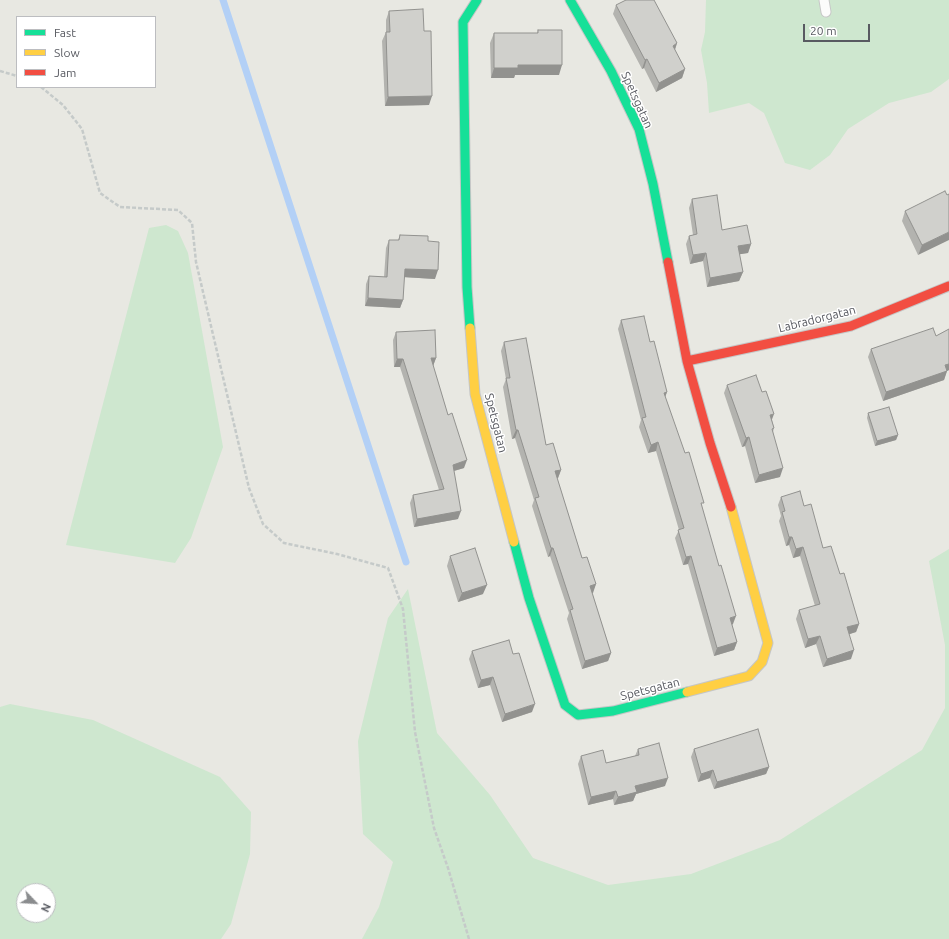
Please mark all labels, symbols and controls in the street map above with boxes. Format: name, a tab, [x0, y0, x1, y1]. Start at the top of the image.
legend	[16, 16, 156, 88]
scale bar	[805, 16, 872, 42]
text: 20 m	[810, 24, 837, 37]
text: Fast	[54, 26, 76, 39]
text: Slow	[54, 46, 80, 59]
text: Jam	[54, 66, 76, 79]
street label: Spetsgatan	[618, 69, 656, 131]
street label: Labradorgatan	[777, 302, 857, 336]
street label: Spetsgatan	[482, 392, 510, 454]
street label: Spetsgatan	[619, 675, 681, 703]
north arrow	[16, 883, 56, 923]
text: N	[39, 901, 53, 914]

